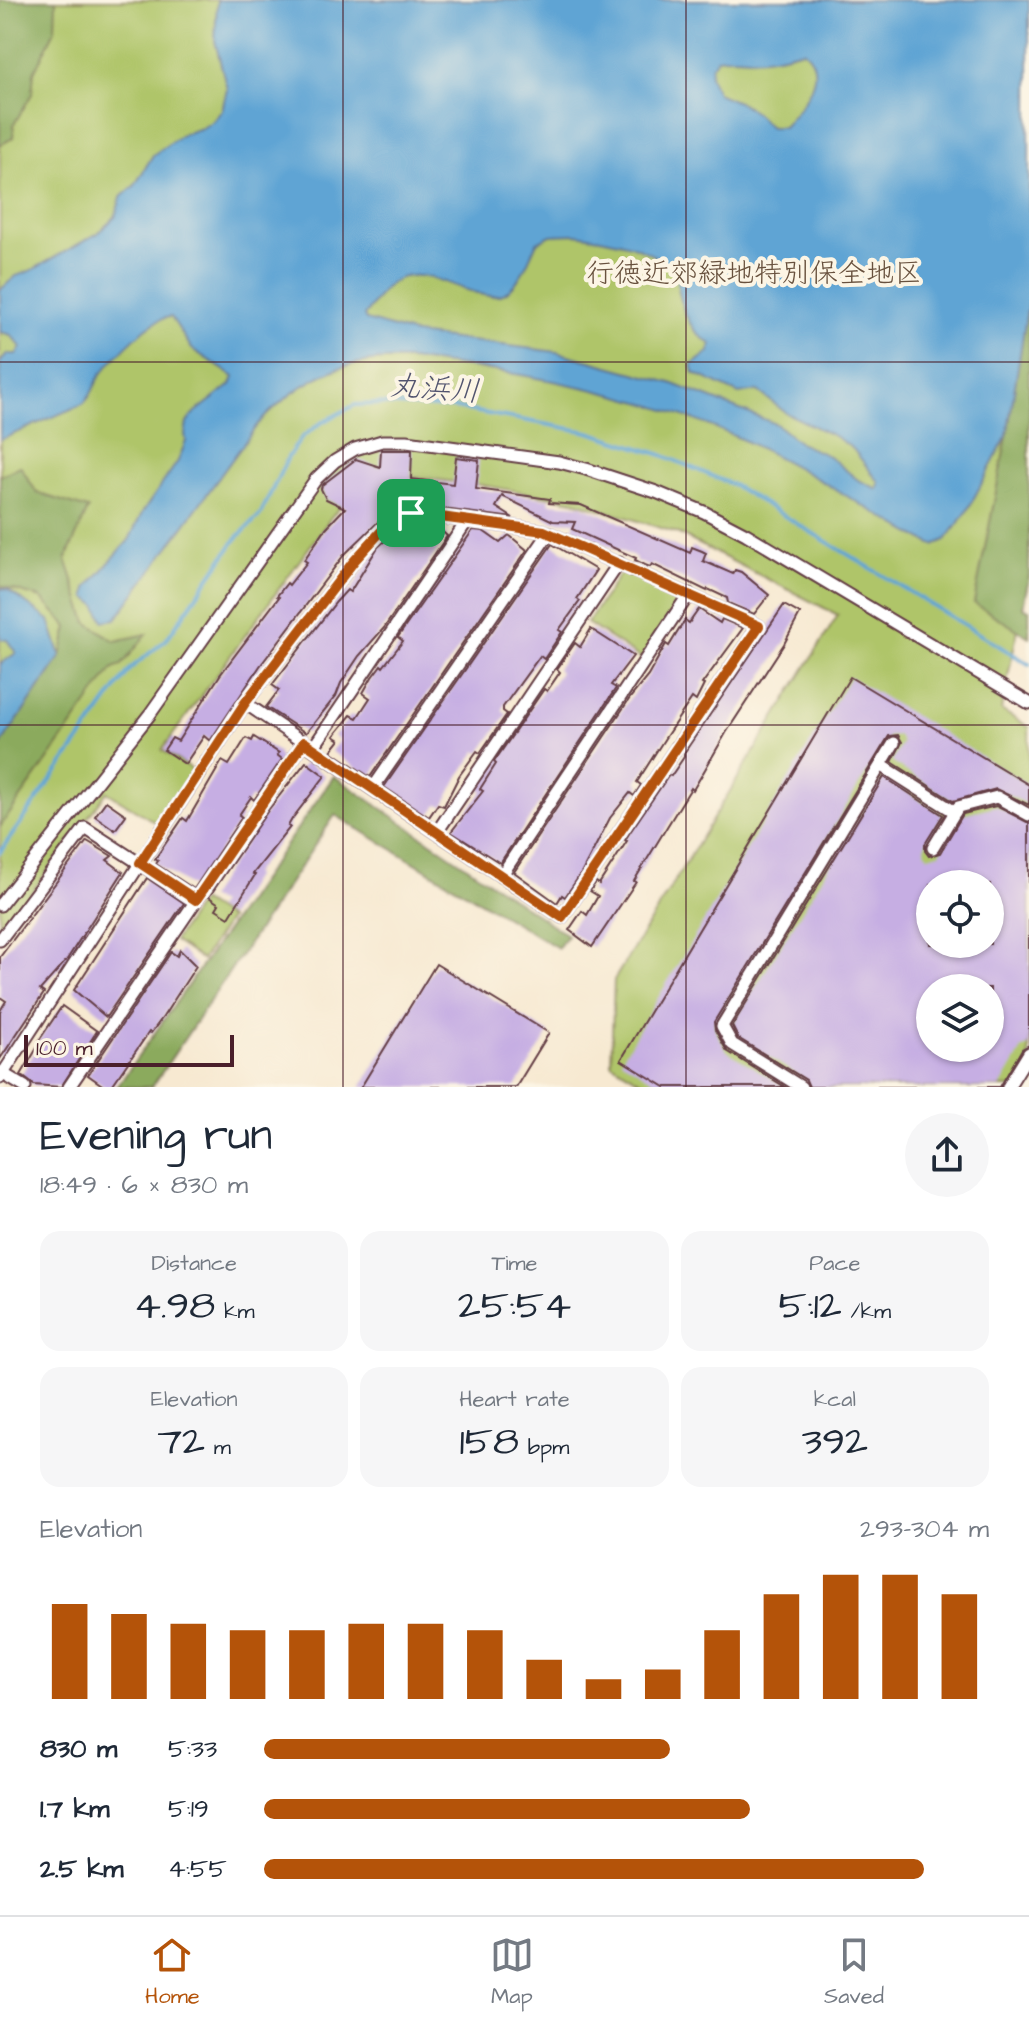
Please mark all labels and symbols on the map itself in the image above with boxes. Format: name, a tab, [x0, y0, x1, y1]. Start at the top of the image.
park label: 行徳近郊緑地特別保全地区	[586, 254, 922, 293]
water label: 丸浜川	[389, 365, 481, 413]
pin	[377, 479, 445, 547]
scale bar	[24, 1031, 234, 1067]

